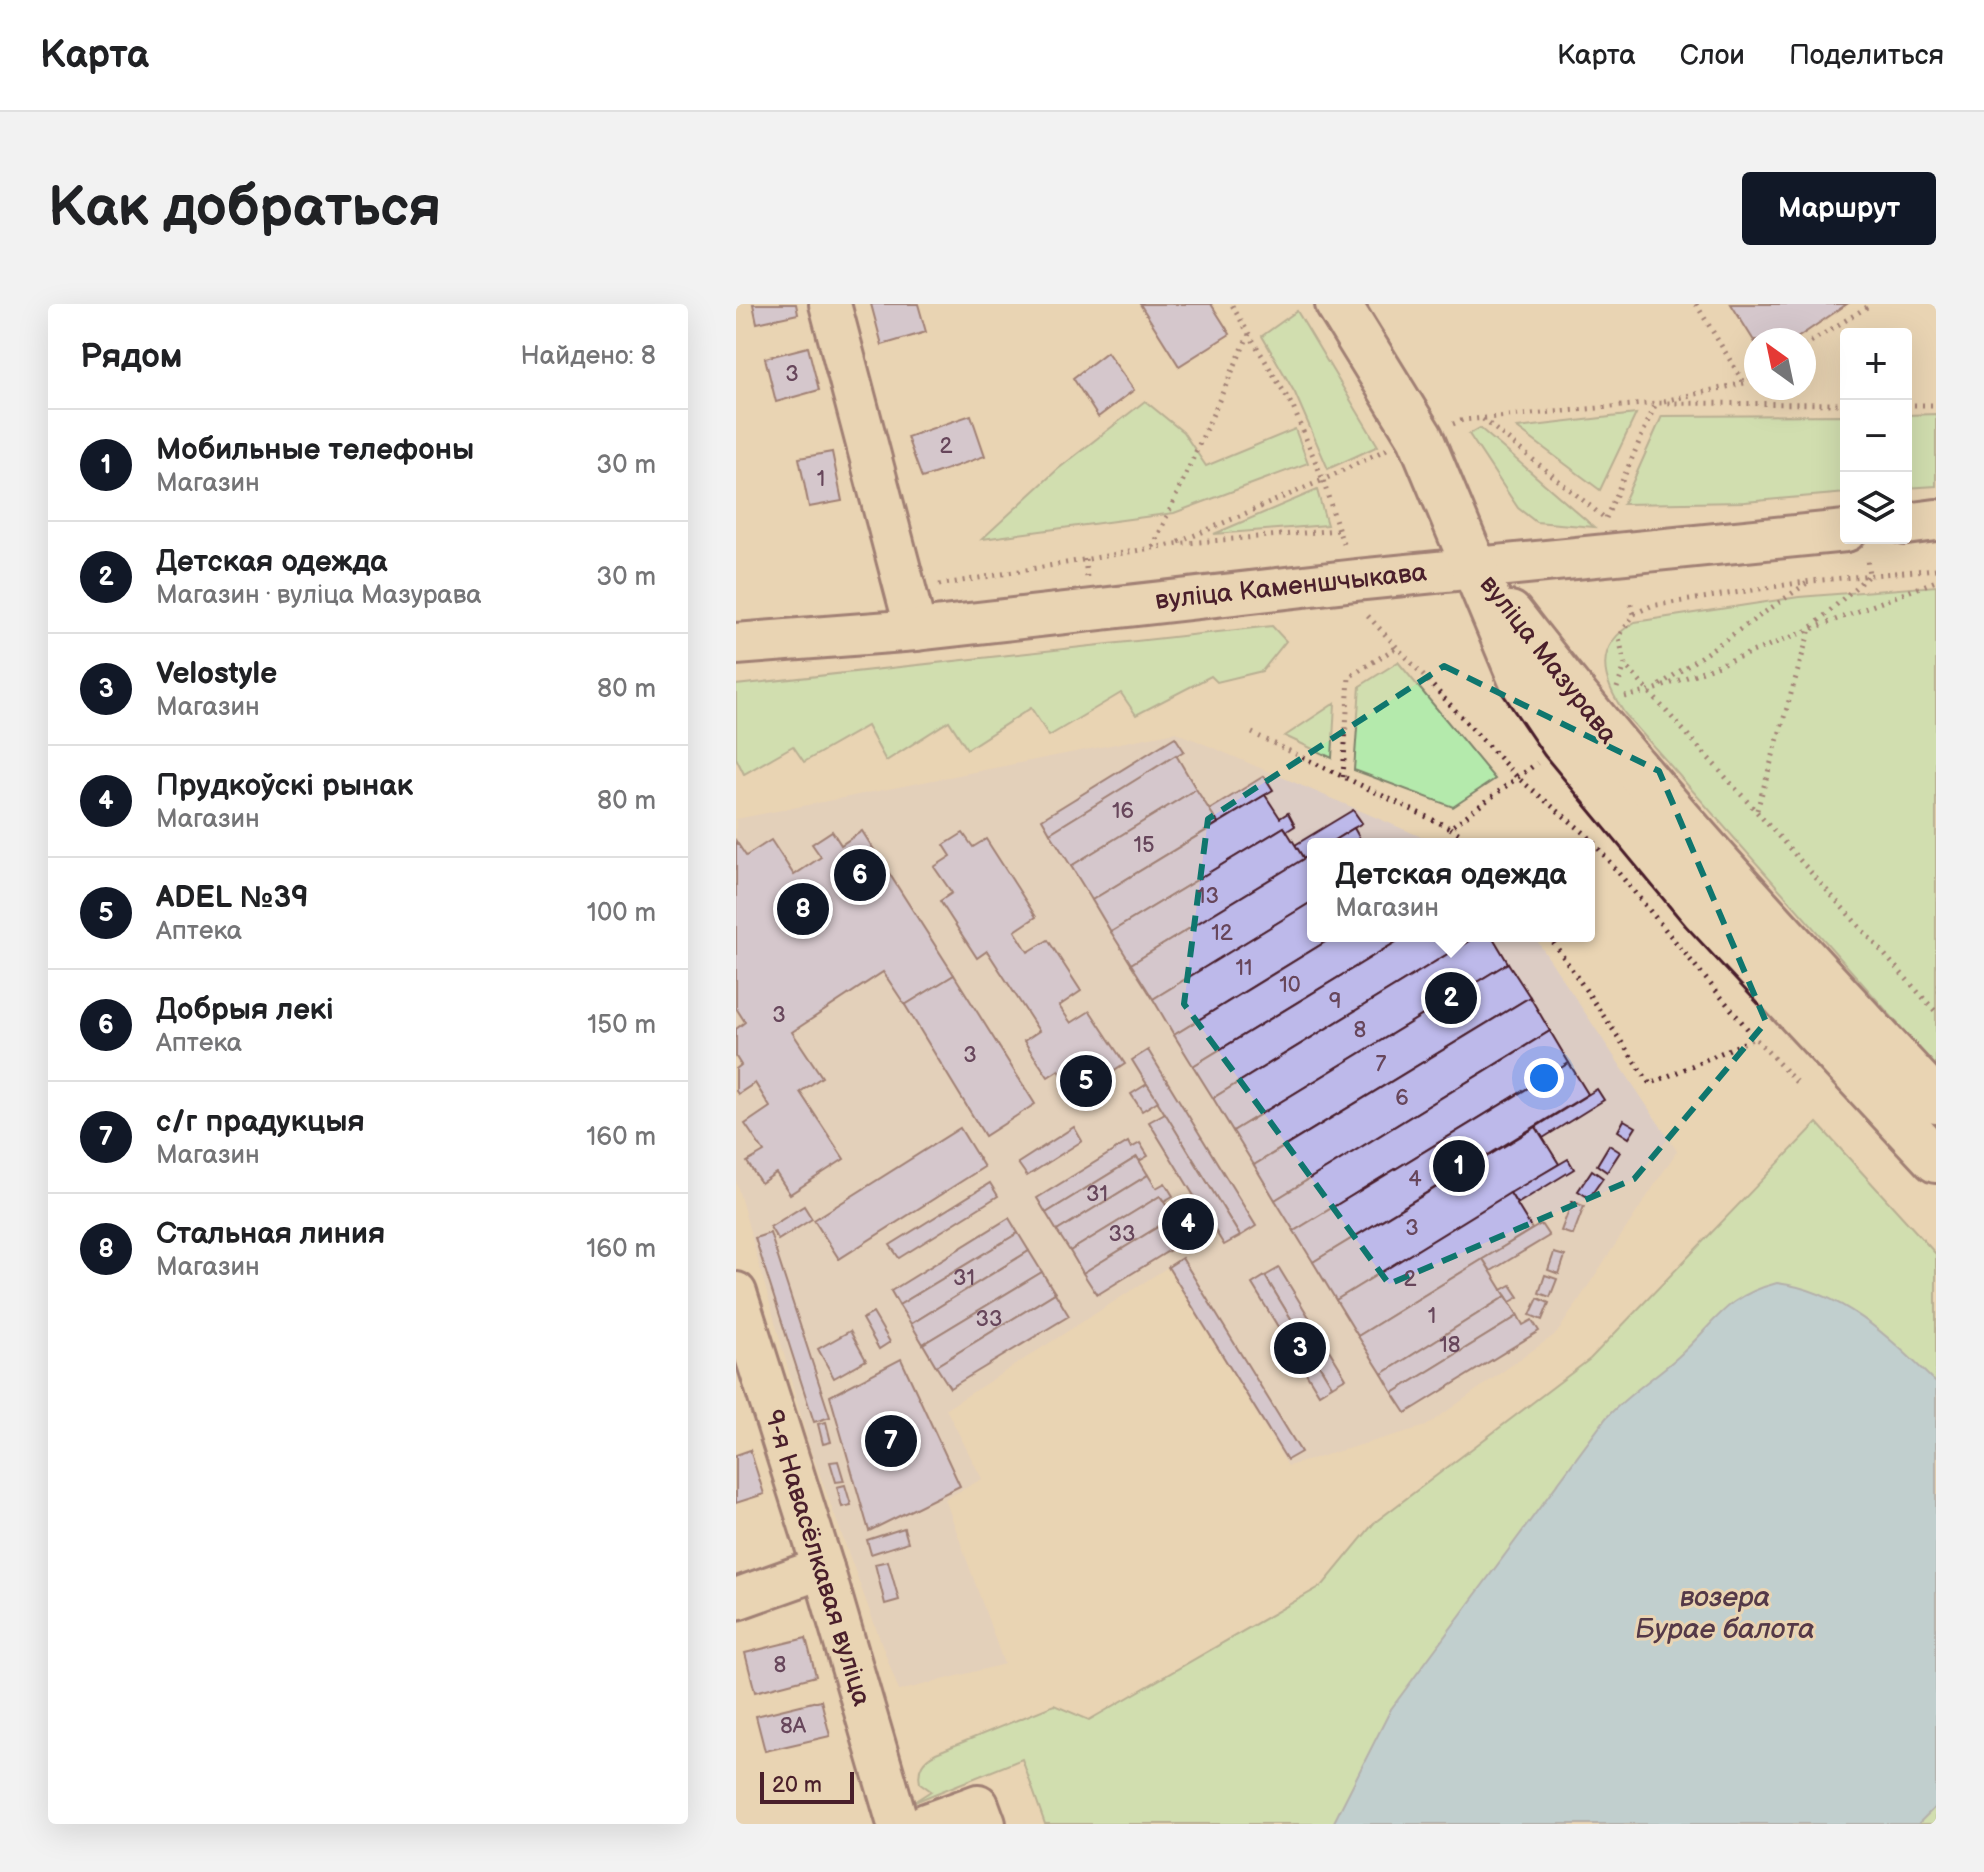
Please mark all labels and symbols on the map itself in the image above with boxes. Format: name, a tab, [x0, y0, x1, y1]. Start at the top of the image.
north arrow	[1744, 328, 1816, 400]
house number: 3	[785, 361, 799, 388]
house number: 2	[940, 433, 953, 460]
house number: 1	[817, 466, 825, 493]
street label: вуліца Каменшчыкава	[1154, 557, 1428, 617]
street label: вуліца Мазурава	[1473, 570, 1623, 750]
house number: 16	[1112, 798, 1134, 825]
house number: 15	[1133, 832, 1155, 859]
pin: 6	[834, 845, 886, 905]
pin: 8	[777, 879, 829, 939]
house number: 13	[1197, 883, 1219, 910]
house number: 12	[1211, 920, 1233, 947]
house number: 11	[1235, 955, 1253, 982]
pin: 2	[1425, 968, 1477, 1028]
house number: 10	[1279, 972, 1301, 999]
house number: 9	[1329, 988, 1341, 1015]
house number: 3	[772, 1002, 786, 1029]
house number: 8	[1354, 1017, 1366, 1044]
house number: 3	[963, 1042, 977, 1069]
pin: 5	[1060, 1051, 1112, 1111]
house number: 7	[1376, 1051, 1387, 1078]
your location	[1524, 1058, 1564, 1098]
house number: 6	[1395, 1085, 1409, 1112]
pin: 1	[1433, 1136, 1485, 1196]
house number: 4	[1408, 1166, 1422, 1193]
house number: 31	[1086, 1181, 1108, 1208]
pin: 4	[1162, 1194, 1214, 1254]
house number: 3	[1405, 1215, 1419, 1242]
house number: 33	[1108, 1221, 1136, 1248]
house number: 31	[953, 1265, 975, 1292]
house number: 2	[1404, 1266, 1417, 1293]
house number: 1	[1428, 1303, 1436, 1330]
house number: 33	[975, 1306, 1003, 1333]
pin: 3	[1274, 1318, 1326, 1378]
house number: 18	[1439, 1332, 1461, 1359]
street label: 9-я Навасёлкавая вуліца	[757, 1406, 877, 1710]
pin: 7	[865, 1411, 917, 1471]
water label: возера Бурае балота	[1635, 1581, 1815, 1646]
house number: 8	[774, 1652, 786, 1679]
house number: 8А	[780, 1713, 807, 1740]
scale bar	[760, 1768, 854, 1804]

